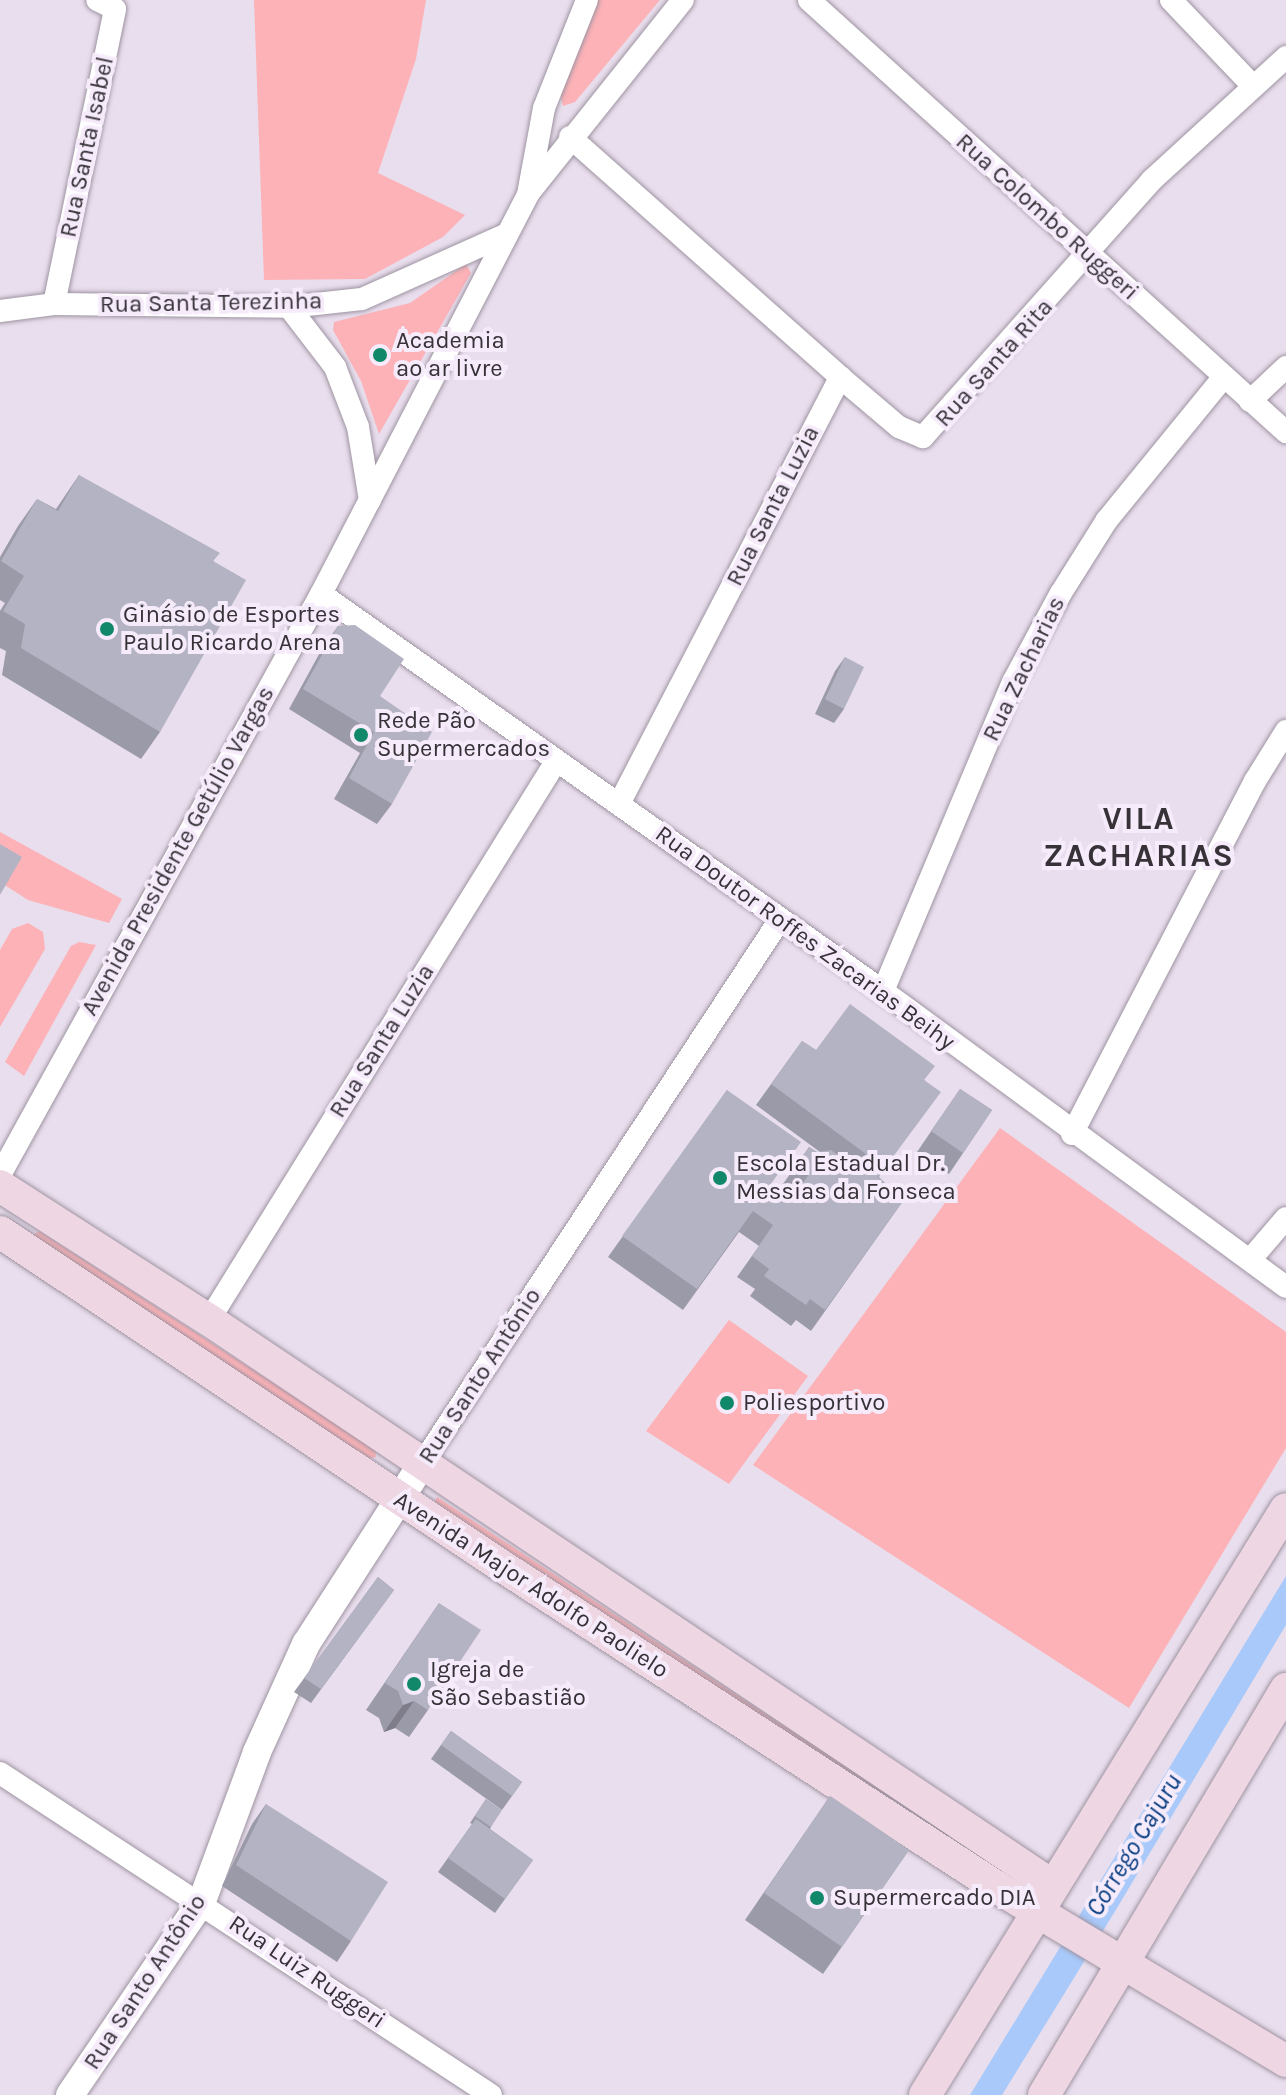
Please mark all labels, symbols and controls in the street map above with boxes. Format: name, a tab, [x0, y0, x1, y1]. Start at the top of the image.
street label: Rua Santa Isabel	[54, 54, 120, 240]
street label: Rua Colombo Ruggeri	[950, 127, 1144, 307]
street label: Rua Santa Terezinha	[99, 287, 323, 319]
street label: Rua Santa Rita	[929, 293, 1059, 433]
place label: Academia ao ar livre	[396, 327, 505, 383]
marker: Academia ao ar livre	[371, 346, 389, 364]
street label: Rua Santa Luzia	[720, 421, 826, 591]
street label: Rua Zacharias	[977, 592, 1071, 746]
place label: Ginásio de Esportes Paulo Ricardo Arena	[123, 601, 341, 657]
marker: Ginásio de Esportes Paulo Ricardo Arena	[98, 620, 116, 638]
street label: Avenida Presidente Getúlio Vargas	[75, 681, 281, 1021]
place label: Rede Pão Supermercados	[377, 707, 550, 763]
marker: Rede Pão Supermercados	[352, 726, 370, 744]
district label: VILA ZACHARIAS	[1043, 801, 1235, 876]
street label: Rua Doutor Roffes Zacarias Beihy	[650, 820, 960, 1056]
street label: Rua Santa Luzia	[323, 959, 441, 1123]
place label: Escola Estadual Dr. Messias da Fonseca	[736, 1150, 956, 1206]
marker: Escola Estadual Dr. Messias da Fonseca	[711, 1169, 729, 1187]
street label: Rua Santo Antônio	[413, 1283, 547, 1469]
place label: Poliesportivo	[743, 1389, 885, 1417]
marker: Poliesportivo	[718, 1394, 736, 1412]
street label: Avenida Major Adolfo Paolielo	[388, 1485, 674, 1685]
place label: Igreja de São Sebastião	[430, 1656, 586, 1712]
marker: Igreja de São Sebastião	[405, 1675, 423, 1693]
water label: Córrego Cajuru	[1079, 1768, 1189, 1922]
place label: Supermercado DIA	[833, 1884, 1035, 1912]
street label: Rua Santo Antônio	[78, 1889, 212, 2075]
marker: Supermercado DIA	[808, 1889, 826, 1907]
street label: Rua Luiz Ruggeri	[223, 1909, 391, 2035]

